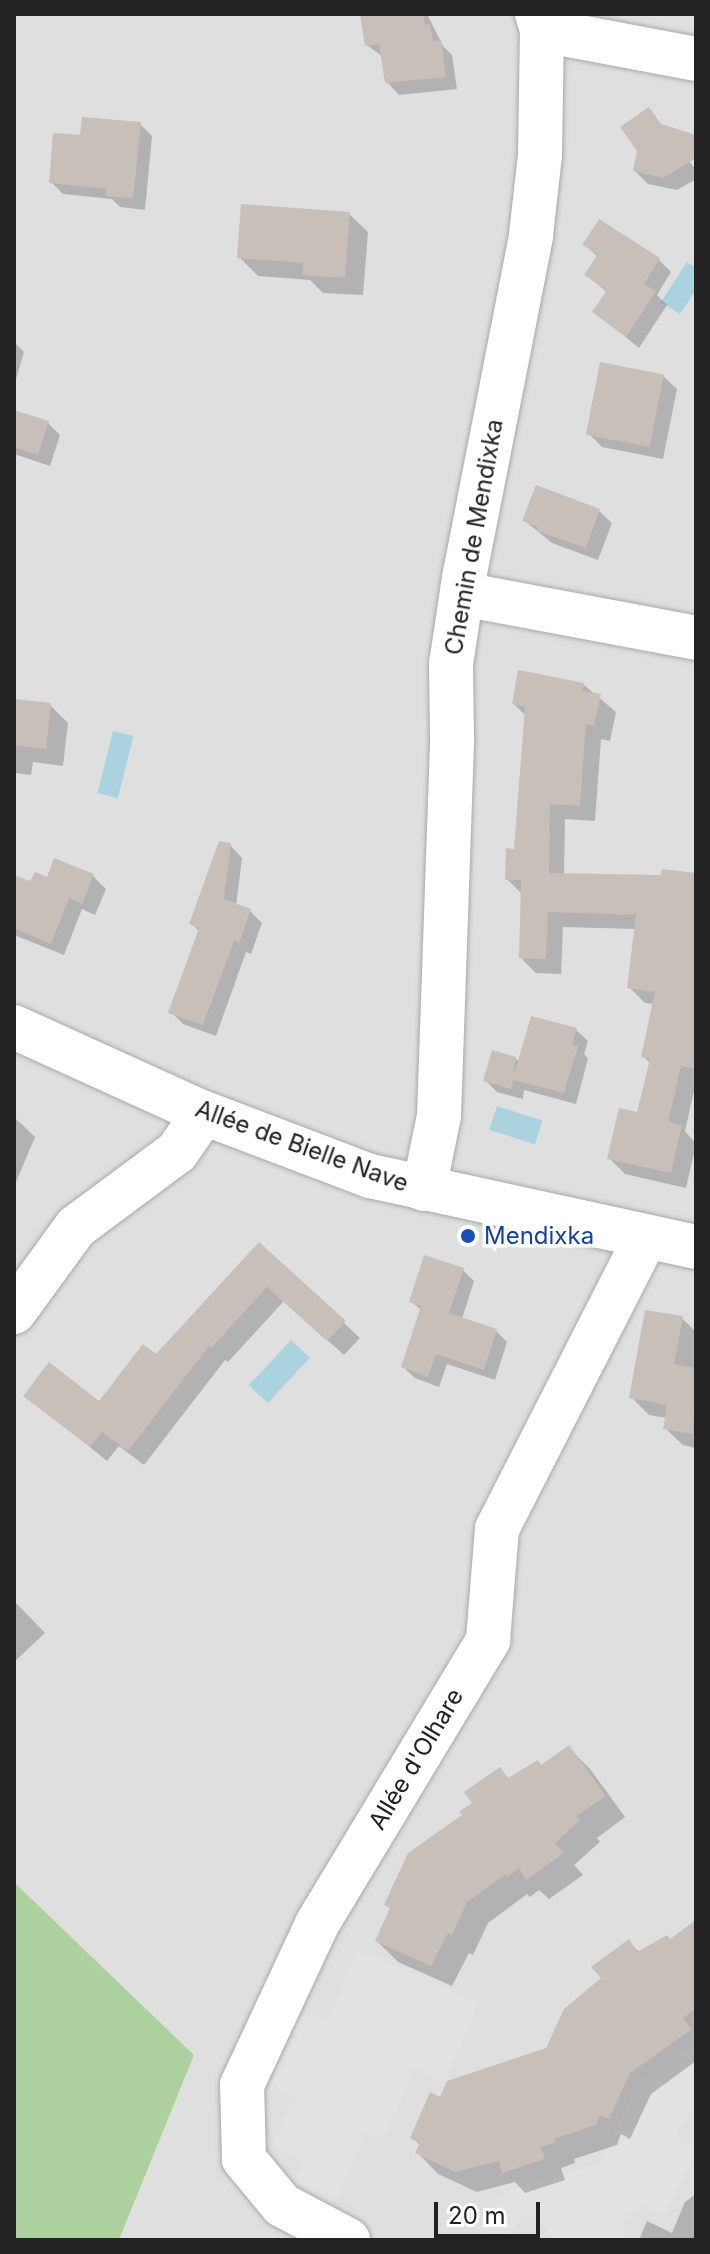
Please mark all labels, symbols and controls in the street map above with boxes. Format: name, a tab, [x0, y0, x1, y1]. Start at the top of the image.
street label: Chemin de Mendixka	[439, 417, 509, 657]
street label: Allée de Bielle Nave	[192, 1094, 412, 1198]
place label: Mendixka	[484, 1222, 594, 1250]
marker: Mendixka	[459, 1227, 477, 1245]
street label: Allée d'Olhare	[363, 1683, 469, 1835]
scale bar	[438, 2186, 544, 2236]
text: 20 m	[448, 2201, 506, 2230]

